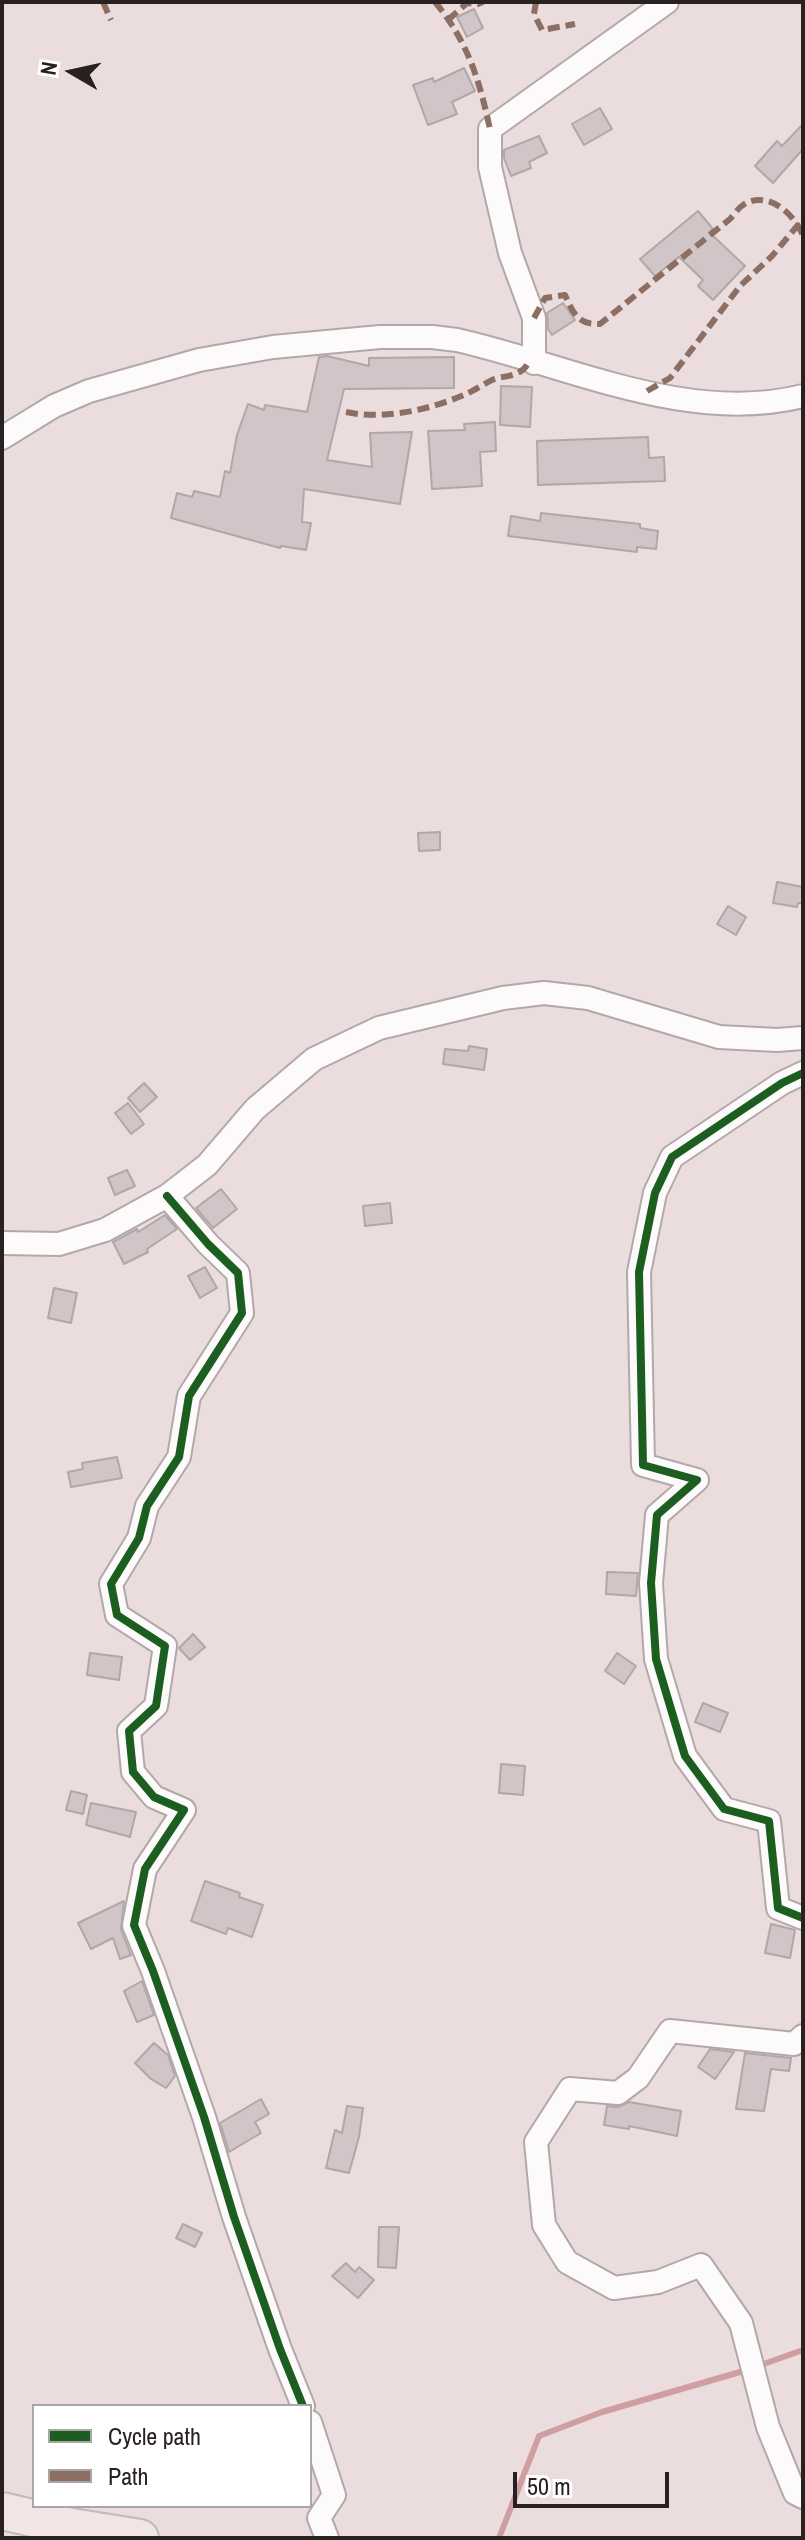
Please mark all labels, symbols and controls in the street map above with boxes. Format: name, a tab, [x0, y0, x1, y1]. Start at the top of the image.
north arrow	[32, 32, 112, 112]
text: N	[32, 59, 64, 77]
legend	[32, 2404, 312, 2508]
text: Cycle path	[108, 2420, 201, 2452]
scale bar	[517, 2456, 673, 2506]
text: Path	[108, 2460, 149, 2492]
text: 50 m	[527, 2470, 571, 2502]

